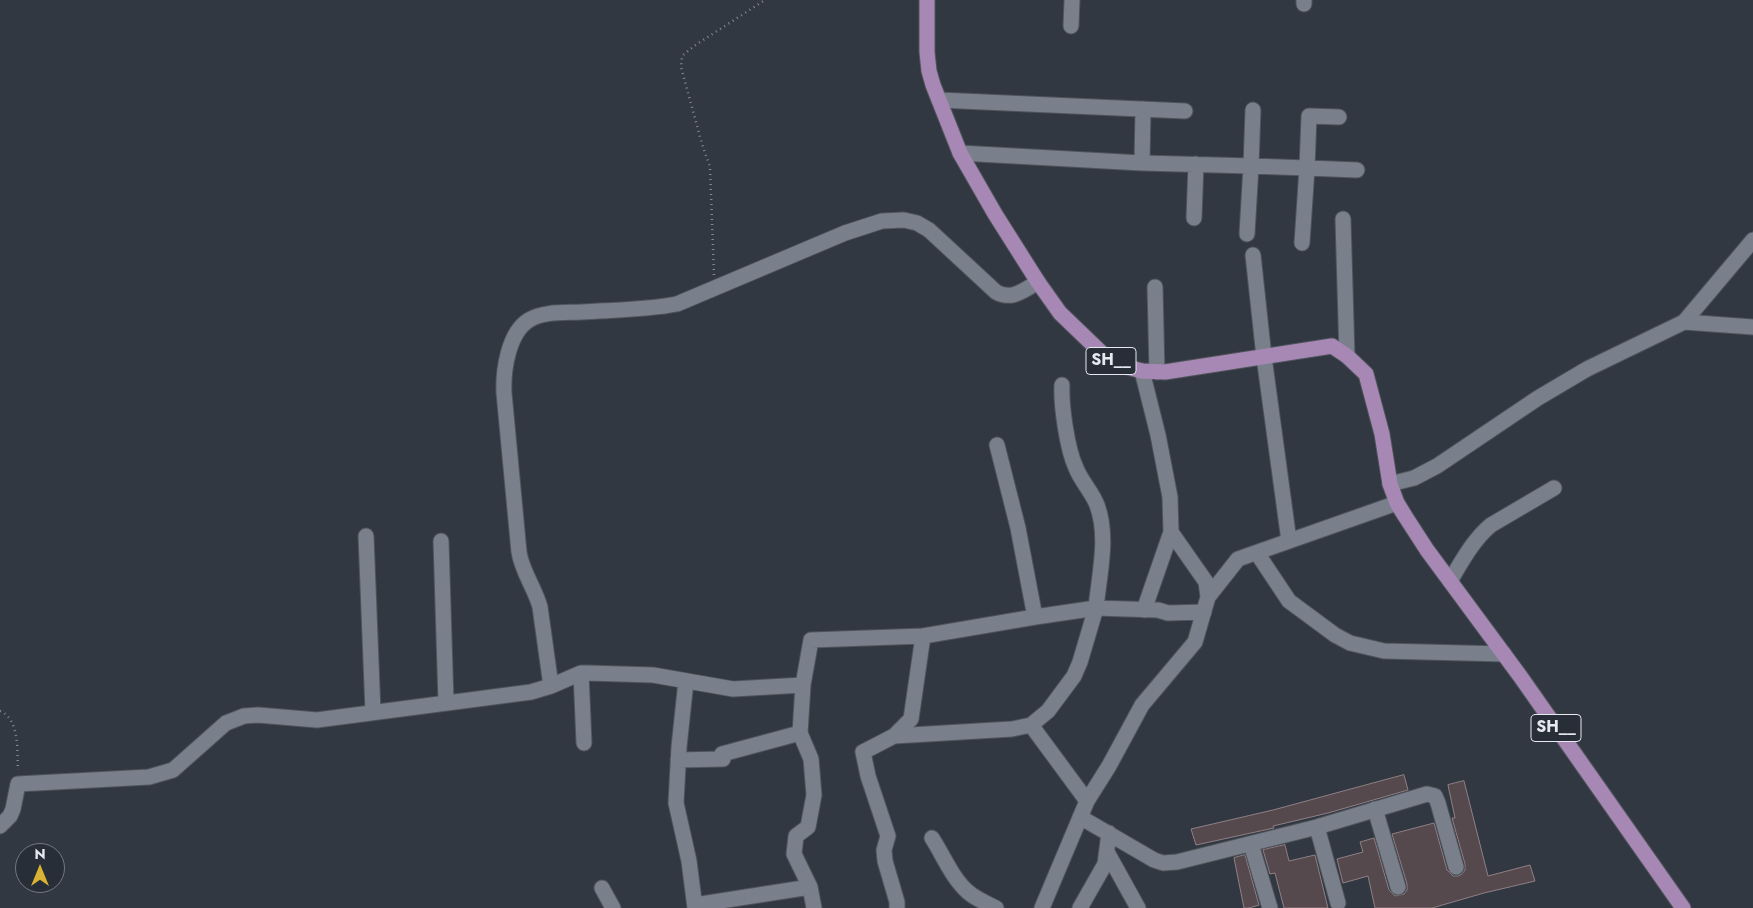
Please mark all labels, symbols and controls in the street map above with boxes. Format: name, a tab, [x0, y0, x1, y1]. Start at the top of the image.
road number: SH__	[1086, 348, 1136, 374]
road number: SH__	[1531, 714, 1581, 741]
north arrow	[15, 843, 65, 893]
text: N	[34, 844, 46, 864]

